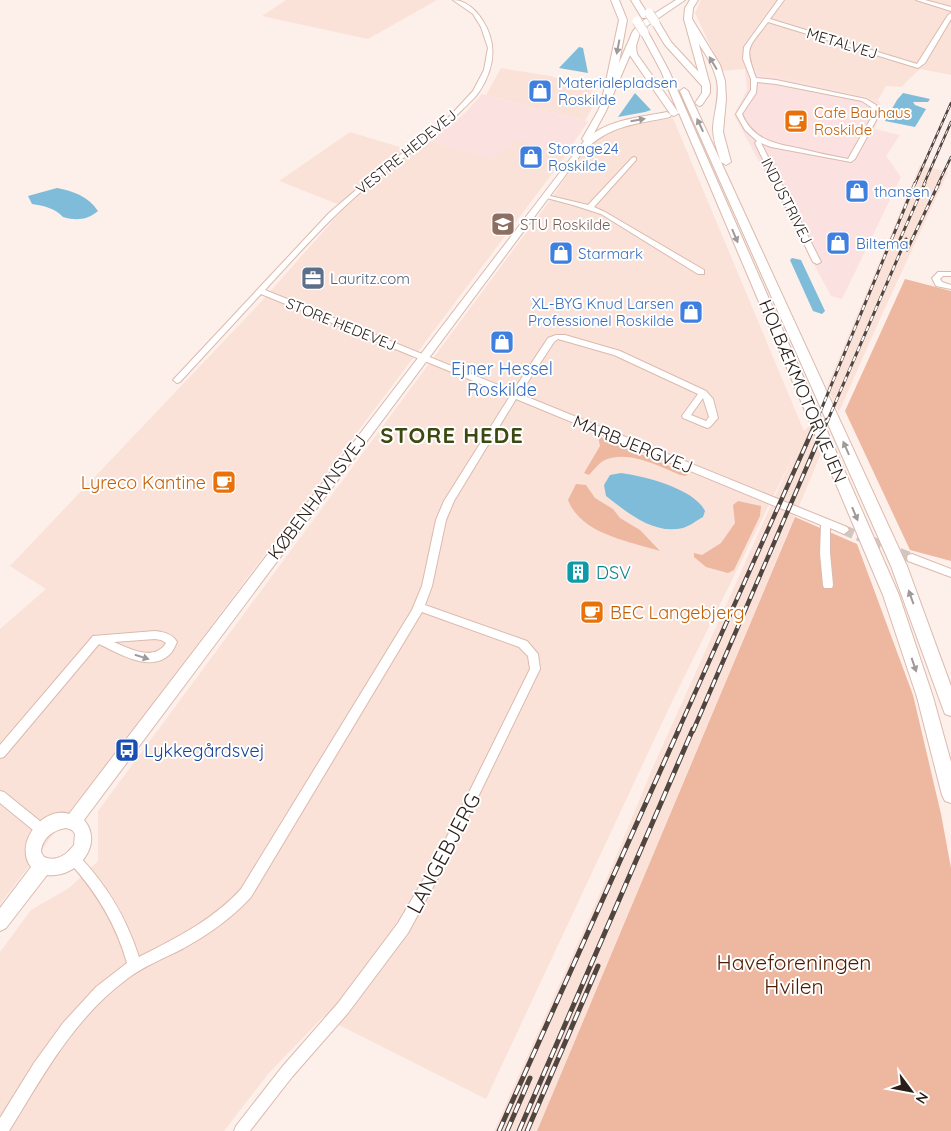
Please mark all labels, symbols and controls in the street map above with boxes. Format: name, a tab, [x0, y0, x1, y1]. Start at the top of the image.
street label: METALVEJ	[804, 23, 880, 63]
one-way arrow	[614, 39, 622, 55]
one-way arrow	[709, 56, 717, 71]
place label: Materialepladsen Roskilde	[558, 73, 678, 109]
shop icon: Materialepladsen Roskilde	[527, 78, 553, 104]
place label: Cafe Bauhaus Roskilde	[814, 103, 911, 139]
street label: VESTRE HEDEVEJ	[352, 106, 460, 198]
cafe icon: Cafe Bauhaus Roskilde	[783, 108, 809, 134]
one-way arrow	[631, 116, 647, 124]
one-way arrow	[695, 118, 703, 132]
place label: Storage24 Roskilde	[548, 139, 619, 175]
shop icon: Storage24 Roskilde	[518, 144, 544, 170]
street label: INDUSTRIVEJ	[757, 155, 817, 247]
shop icon: thansen	[844, 178, 870, 204]
place label: thansen	[874, 182, 930, 201]
school or university icon: STU Roskilde	[490, 211, 516, 237]
place label: STU Roskilde	[520, 215, 610, 234]
one-way arrow	[732, 229, 740, 243]
shop icon: Biltema	[825, 230, 851, 256]
place label: Biltema	[856, 234, 909, 253]
shop icon: Starmark	[548, 240, 574, 266]
place label: Starmark	[578, 244, 643, 263]
office icon: Lauritz.com	[300, 265, 326, 291]
place label: Lauritz.com	[330, 269, 410, 288]
street label: STORE HEDEVEJ	[283, 293, 399, 355]
place label: XL-BYG Knud Larsen Professionel Roskilde	[528, 294, 674, 330]
street label: HOLBÆKMOTORVEJEN	[754, 296, 852, 486]
shop icon: XL-BYG Knud Larsen Professionel Roskilde	[678, 299, 704, 325]
shop icon: Ejner Hessel Roskilde	[489, 329, 515, 355]
place label: Ejner Hessel Roskilde	[451, 357, 553, 401]
street label: MARBJERGVEJ	[570, 410, 696, 478]
district label: STORE HEDE	[380, 421, 524, 449]
street label: KØBENHAVNSVEJ	[262, 430, 372, 564]
one-way arrow	[842, 441, 850, 455]
cafe icon: Lyreco Kantine	[211, 469, 237, 495]
place label: Lyreco Kantine	[81, 471, 206, 494]
one-way arrow	[852, 507, 860, 521]
building icon: DSV	[565, 559, 591, 585]
place label: DSV	[596, 561, 631, 584]
one-way arrow	[907, 590, 914, 605]
cafe icon: BEC Langebjerg	[579, 599, 605, 625]
place label: BEC Langebjerg	[610, 601, 744, 624]
one-way arrow	[135, 653, 150, 661]
one-way arrow	[911, 658, 919, 673]
bus stop icon: Lykkegårdsvej	[114, 737, 140, 763]
place label: Lykkegårdsvej	[144, 739, 265, 762]
street label: LANGEBJERG	[400, 788, 486, 918]
park label: Haveforeningen Hvilen	[717, 949, 871, 999]
north arrow	[886, 1066, 936, 1116]
text: N	[912, 1089, 932, 1107]

